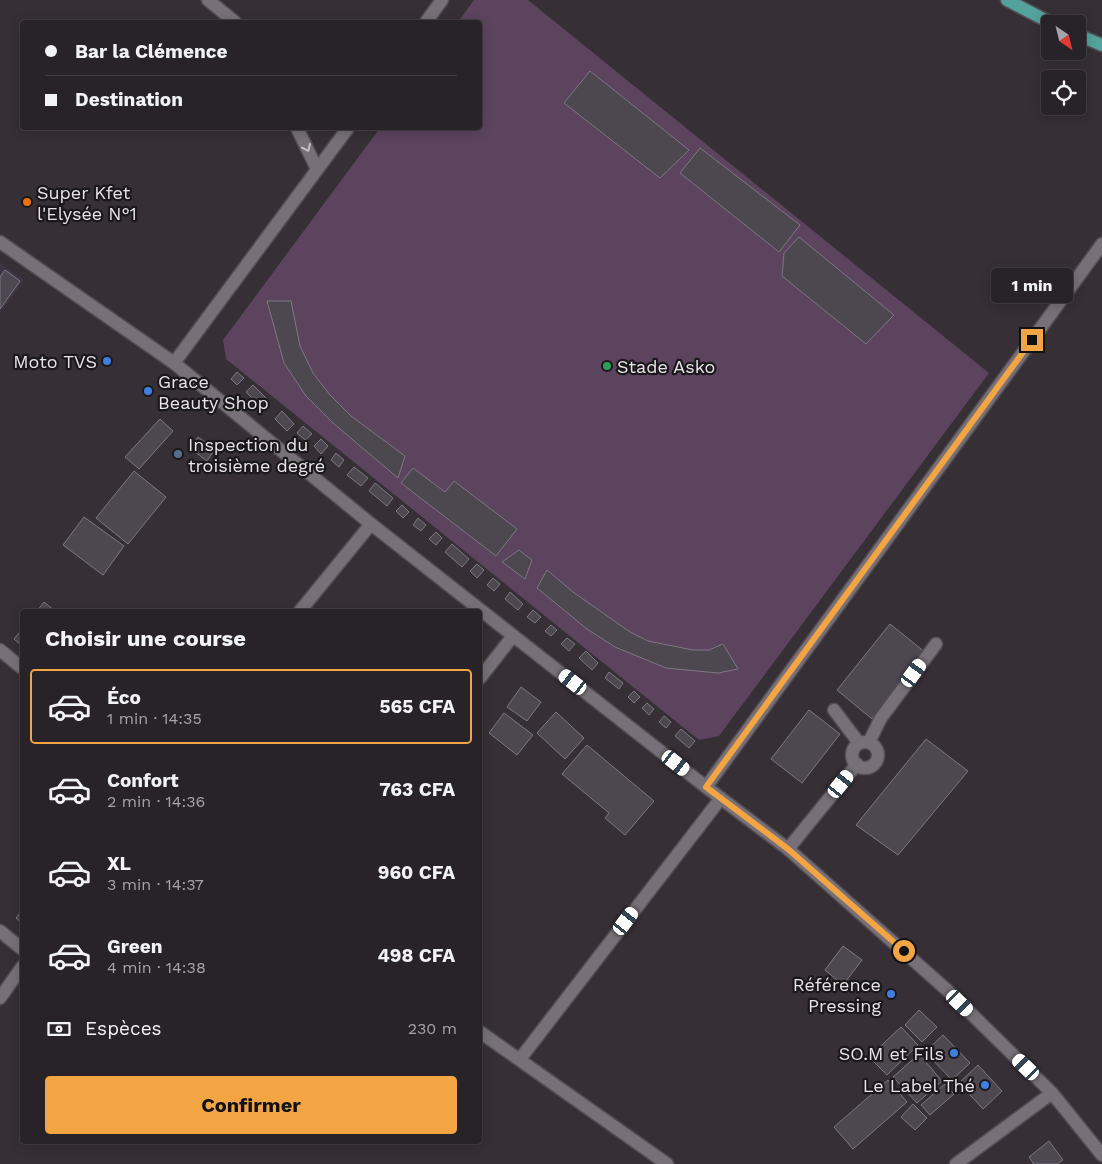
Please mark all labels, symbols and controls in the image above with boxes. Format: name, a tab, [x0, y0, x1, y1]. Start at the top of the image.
north arrow	[1041, 15, 1086, 60]
map controls	[1041, 15, 1086, 115]
text: Bar la Clémence	[75, 40, 228, 63]
button: locate	[1041, 70, 1086, 115]
text: Destination	[75, 88, 183, 111]
one-way arrow	[301, 143, 311, 152]
place label: Super Kfet l'Elysée N°1	[37, 182, 137, 224]
marker: Super Kfet l'Elysée N°1	[21, 196, 33, 208]
callout: 1 min	[991, 268, 1073, 302]
text: 1 min	[1011, 276, 1053, 295]
route end	[1021, 329, 1043, 351]
place label: Moto TVS	[13, 351, 97, 372]
marker: Moto TVS	[101, 355, 113, 367]
place label: Stade Asko	[617, 356, 715, 377]
marker: Stade Asko	[601, 360, 613, 372]
place label: Grace Beauty Shop	[158, 371, 269, 413]
marker: Grace Beauty Shop	[142, 385, 154, 397]
place label: Inspection du troisième degré	[188, 434, 325, 476]
marker: Inspection du troisième degré	[172, 448, 184, 460]
text: Choisir une course	[45, 626, 246, 651]
car	[899, 656, 928, 690]
car	[556, 667, 589, 697]
icon: car	[47, 684, 92, 729]
text: Éco	[107, 686, 141, 709]
text: 565 CFA	[379, 695, 455, 718]
text: 1 min · 14:35	[107, 709, 202, 728]
car	[659, 748, 692, 778]
icon: car	[47, 767, 92, 812]
car	[825, 768, 856, 800]
text: Confort	[107, 769, 178, 792]
text: 763 CFA	[379, 778, 455, 801]
text: 2 min · 14:36	[107, 792, 205, 811]
icon: car	[47, 850, 92, 895]
text: XL	[107, 852, 131, 875]
text: 960 CFA	[378, 861, 455, 884]
text: 3 min · 14:37	[107, 875, 204, 894]
car	[610, 905, 641, 937]
icon: car	[47, 933, 92, 978]
text: Green	[107, 935, 163, 958]
route start	[893, 940, 915, 962]
text: 498 CFA	[377, 944, 455, 967]
text: 4 min · 14:38	[107, 958, 206, 977]
place label: Référence Pressing	[793, 974, 881, 1016]
car	[943, 987, 976, 1019]
marker: Référence Pressing	[885, 988, 897, 1000]
icon: cash	[45, 1015, 73, 1043]
text: Espèces	[85, 1017, 162, 1040]
text: 230 m	[408, 1019, 457, 1038]
place label: SO.M et Fils	[839, 1043, 944, 1064]
marker: SO.M et Fils	[948, 1047, 960, 1059]
car	[1009, 1051, 1042, 1083]
place label: Le Label Thé	[863, 1075, 975, 1096]
button: Confirmer	[45, 1076, 457, 1134]
marker: Le Label Thé	[979, 1079, 991, 1091]

